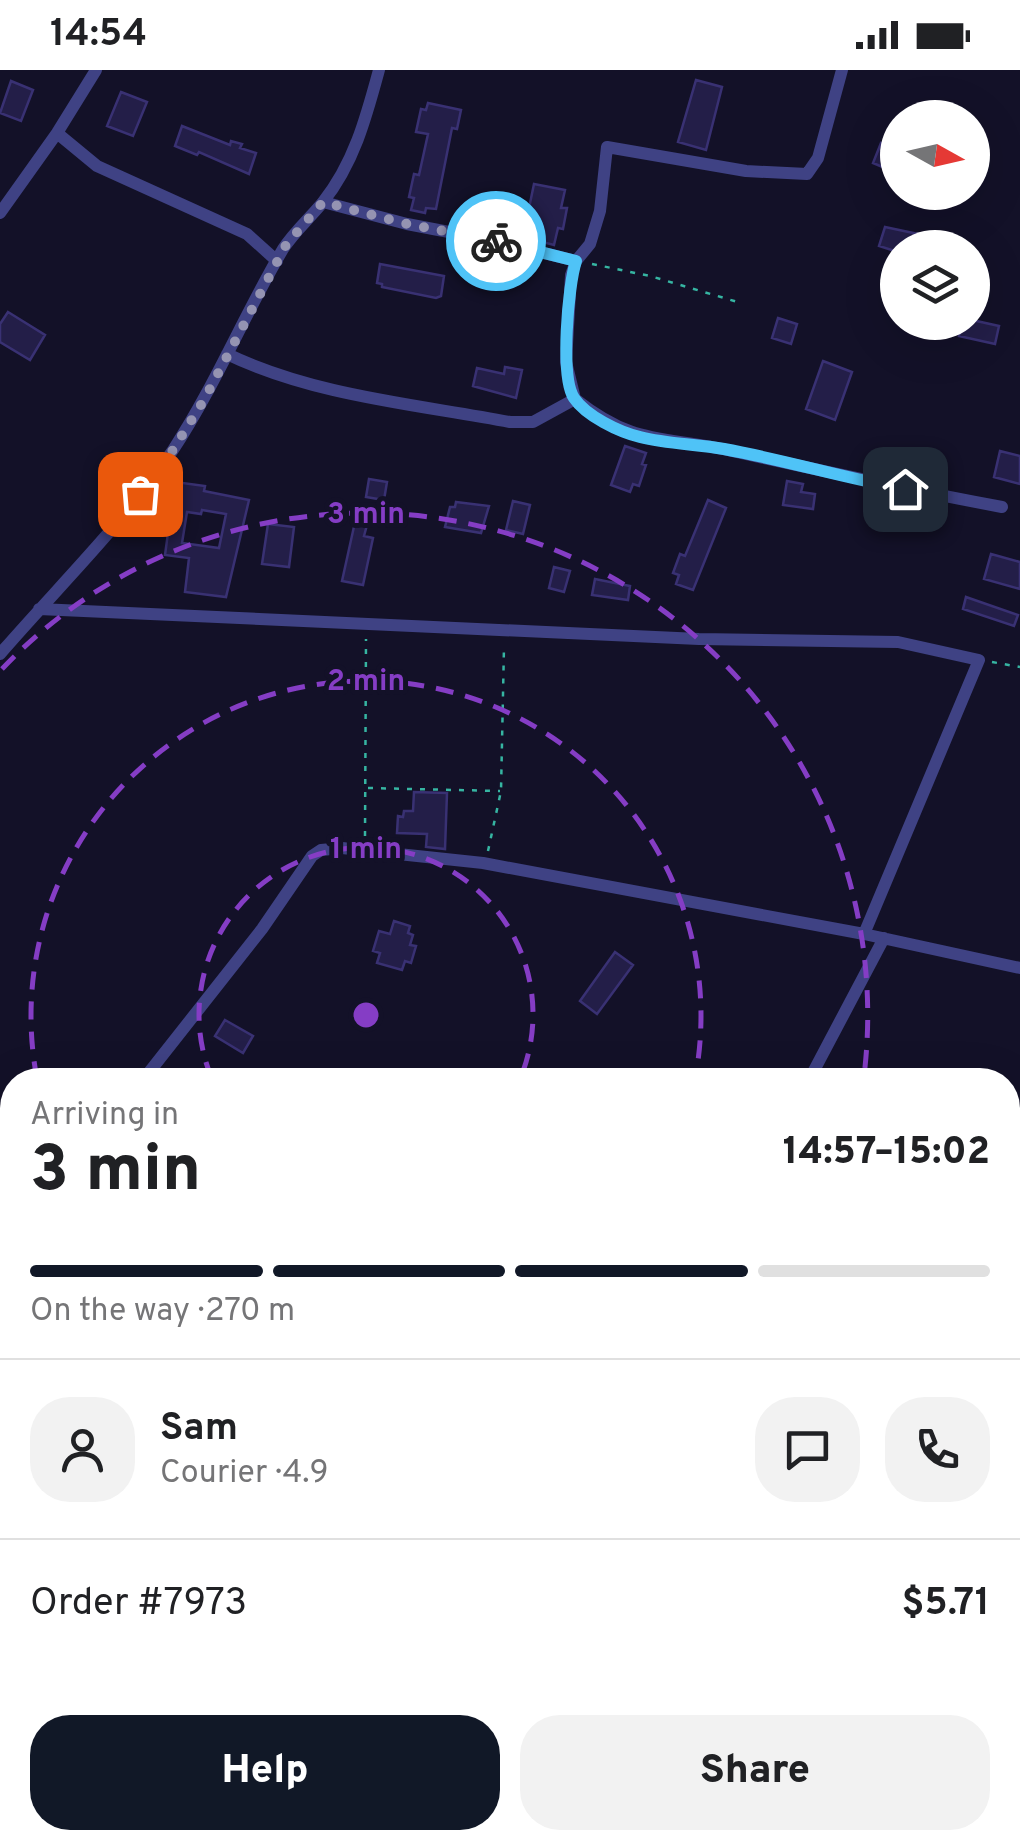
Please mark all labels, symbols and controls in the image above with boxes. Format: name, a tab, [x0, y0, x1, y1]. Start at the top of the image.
text: 14:54	[50, 11, 147, 60]
north arrow	[880, 100, 990, 210]
map controls	[880, 100, 990, 340]
courier	[446, 191, 546, 291]
icon: bike	[469, 214, 524, 269]
button: layers	[880, 230, 990, 340]
pin	[863, 447, 948, 532]
pin	[98, 452, 183, 537]
icon: home	[878, 462, 933, 517]
icon: bag	[113, 467, 168, 522]
text: 3 min	[327, 497, 405, 534]
text: 2 min	[327, 664, 405, 701]
text: 1 min	[330, 832, 402, 869]
centre of rings	[348, 997, 384, 1033]
text: Arriving in	[30, 1096, 179, 1136]
text: 14:57–15:02	[783, 1129, 990, 1178]
text: 3 min	[30, 1132, 201, 1214]
text: On the way · 270 m	[30, 1292, 295, 1332]
button: person	[30, 1397, 135, 1502]
button: chat	[755, 1397, 860, 1502]
button: phone	[885, 1397, 990, 1502]
text: Sam	[160, 1405, 238, 1454]
text: Courier · 4.9	[160, 1454, 329, 1494]
text: Order #7973	[30, 1580, 247, 1629]
text: $5.71	[902, 1580, 990, 1629]
button: Help	[30, 1715, 500, 1830]
button: Share	[520, 1715, 990, 1830]

